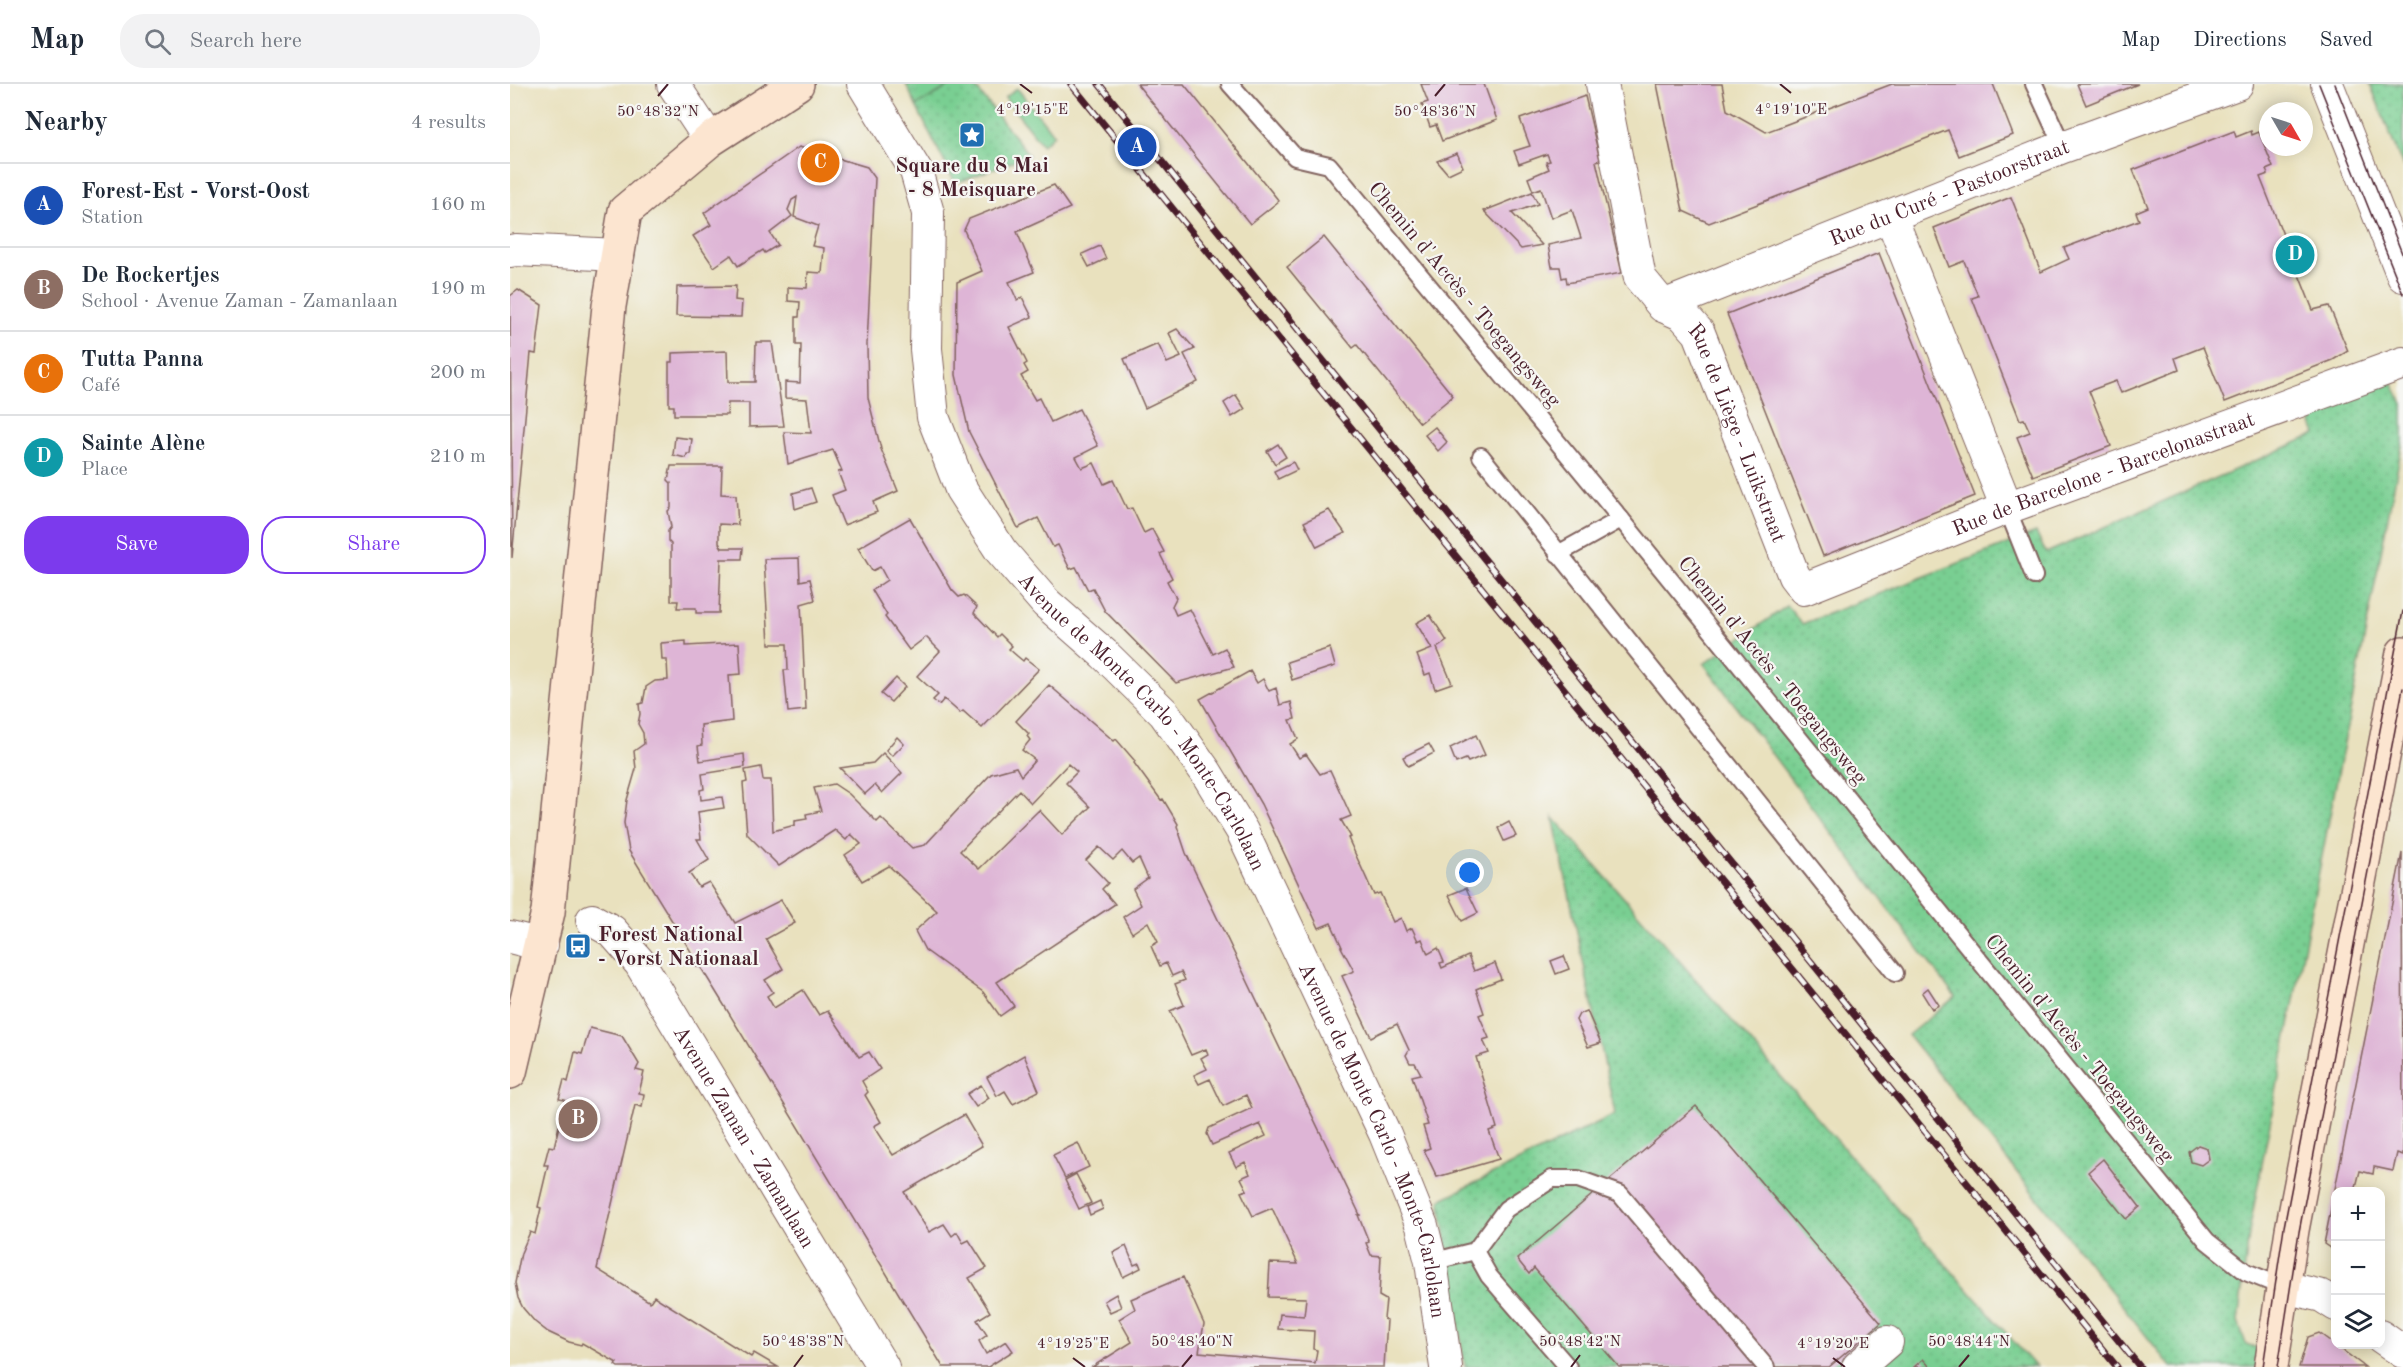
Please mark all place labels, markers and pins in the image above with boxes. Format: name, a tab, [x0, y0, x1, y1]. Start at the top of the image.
place icon: Square du 8 Mai - 8 Meisquare	[957, 120, 987, 150]
pin: A	[1118, 124, 1156, 170]
pin: C	[800, 140, 840, 185]
place label: Square du 8 Mai - 8 Meisquare	[895, 156, 1049, 201]
pin: D	[2276, 232, 2314, 278]
place label: Forest National - Vorst Nationaal	[598, 925, 759, 970]
bus stop icon: Forest National - Vorst Nationaal	[563, 931, 593, 961]
pin: B	[558, 1096, 598, 1142]

